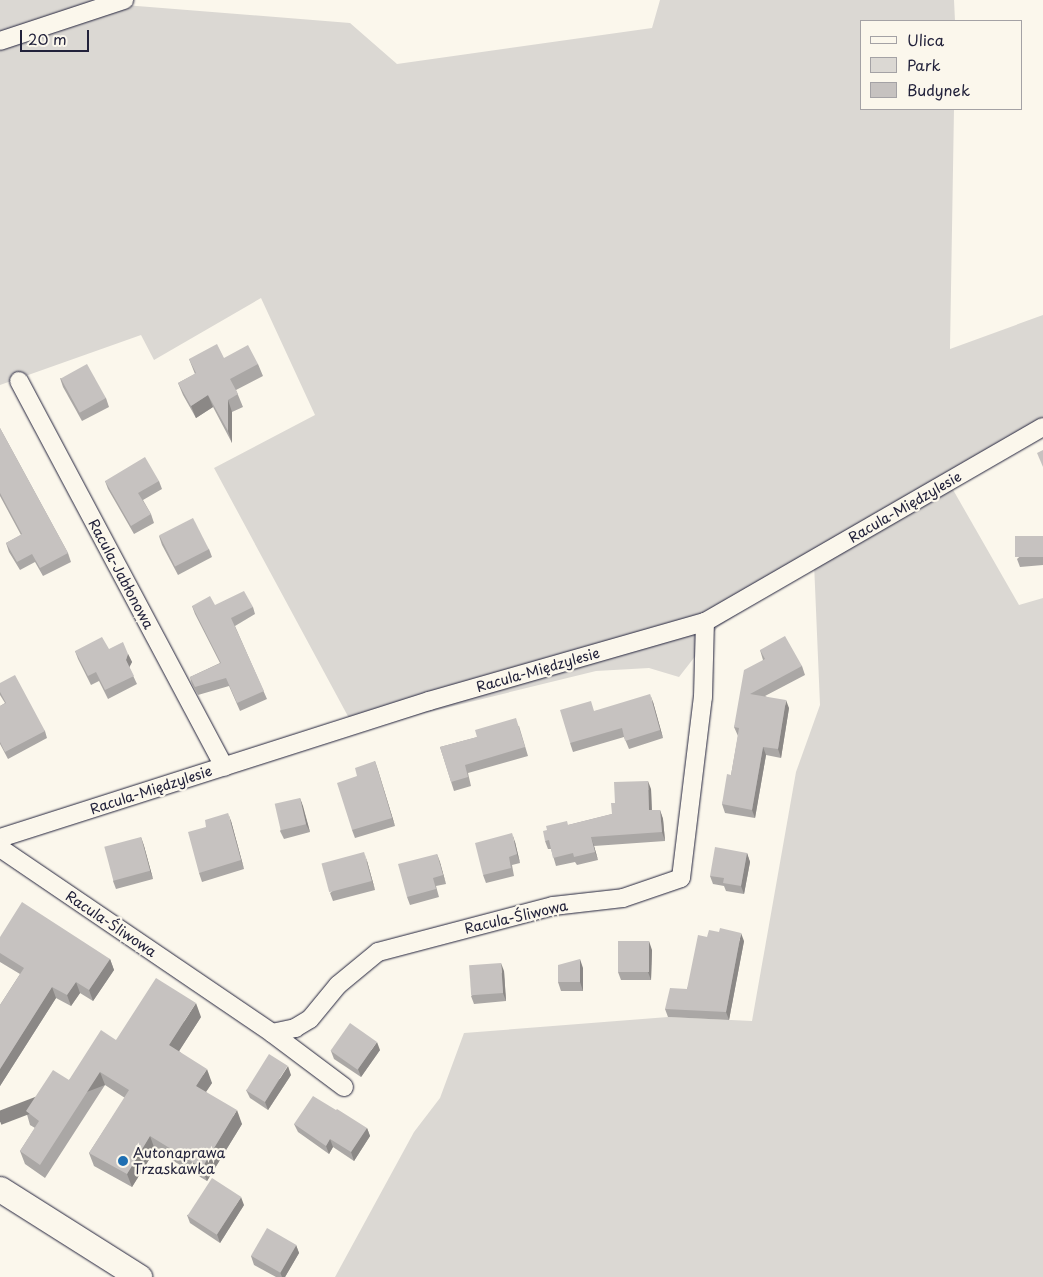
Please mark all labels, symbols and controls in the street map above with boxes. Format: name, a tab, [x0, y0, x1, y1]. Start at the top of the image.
scale bar	[22, 20, 91, 52]
legend	[860, 20, 1023, 110]
text: 20 m	[28, 27, 67, 50]
text: Ulica	[907, 28, 944, 51]
text: Park	[907, 53, 941, 76]
text: Budynek	[907, 78, 970, 101]
street label: Racula-Międzylesie	[846, 468, 964, 546]
street label: Racula-Jabłonowa	[85, 516, 157, 632]
street label: Racula-Międzylesie	[474, 644, 602, 696]
street label: Racula-Międzylesie	[88, 762, 214, 818]
street label: Racula-Śliwowa	[63, 888, 159, 960]
street label: Racula-Śliwowa	[463, 897, 569, 937]
place label: Autonaprawa Trzaskawka	[133, 1145, 225, 1178]
marker: Autonaprawa Trzaskawka	[117, 1155, 129, 1167]

